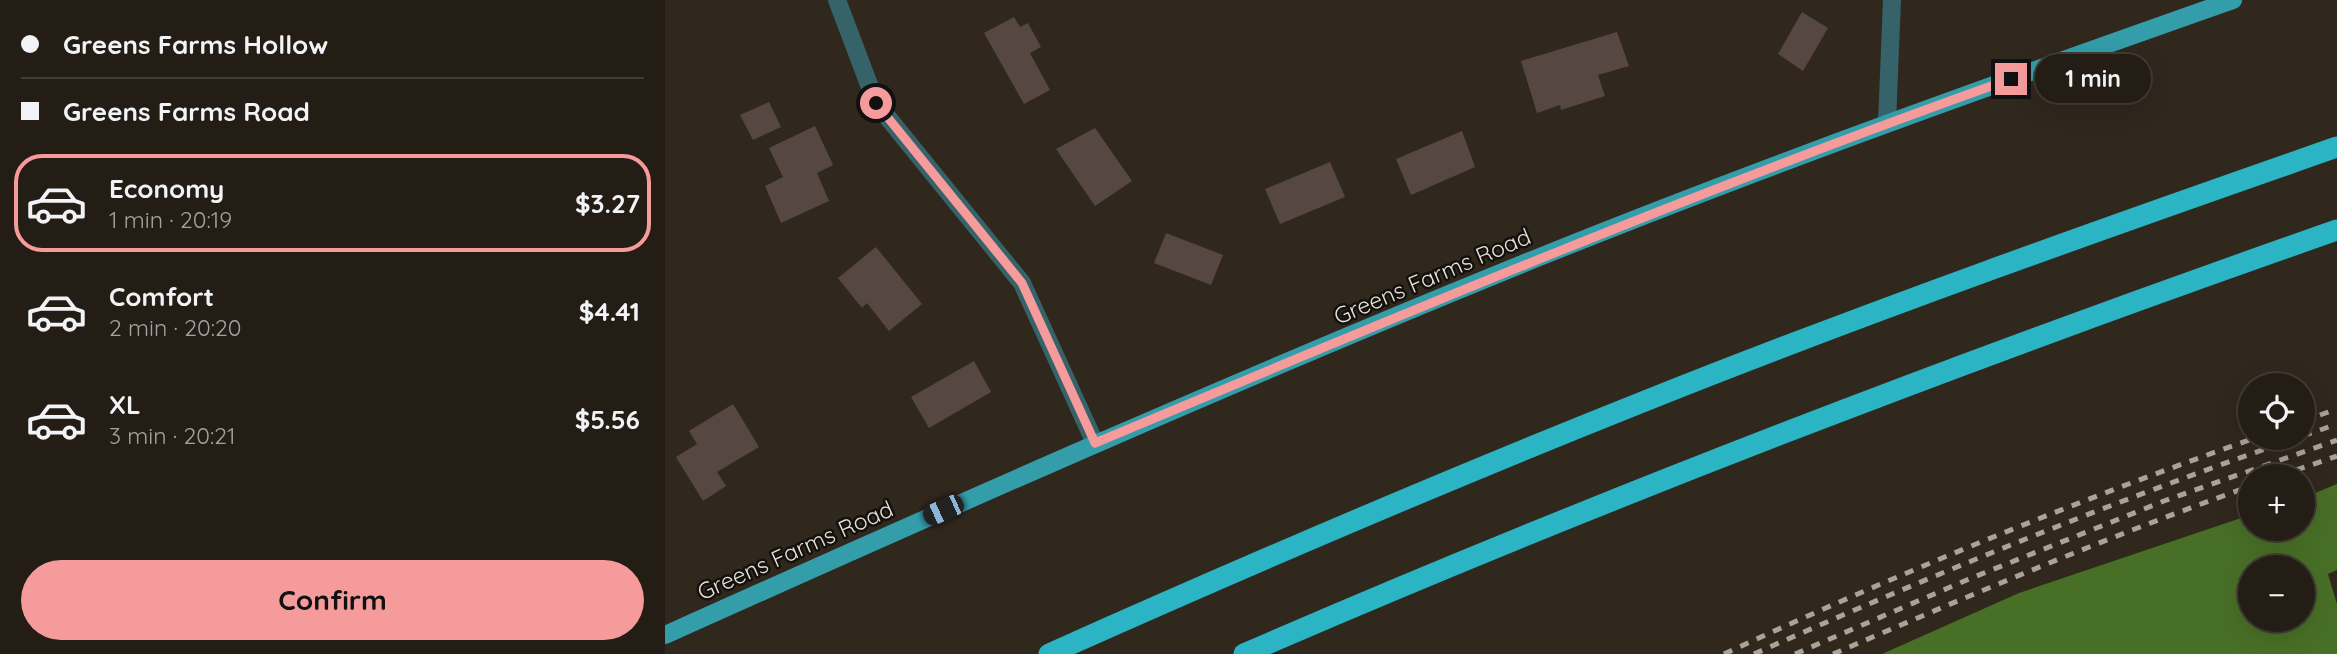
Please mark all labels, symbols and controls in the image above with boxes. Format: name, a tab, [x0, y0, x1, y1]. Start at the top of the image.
text: Greens Farms Hollow	[63, 28, 328, 61]
callout: 1 min	[2035, 55, 2151, 104]
route end	[1995, 63, 2027, 95]
text: 1 min	[2065, 64, 2121, 93]
route start	[860, 87, 892, 119]
text: Greens Farms Road	[63, 95, 310, 128]
icon: car	[25, 172, 88, 235]
text: Economy	[109, 172, 224, 205]
text: $3.27	[575, 187, 640, 220]
text: 1 min · 20:19	[109, 205, 232, 234]
street label: Greens Farms Road	[1329, 221, 1535, 331]
icon: car	[25, 280, 88, 343]
text: Comfort	[109, 280, 214, 313]
text: $4.41	[579, 295, 640, 328]
text: 2 min · 20:20	[109, 313, 241, 342]
map controls	[2238, 373, 2315, 632]
button: locate	[2238, 373, 2315, 450]
icon: car	[25, 388, 88, 451]
text: XL	[109, 388, 141, 421]
text: $5.56	[575, 403, 640, 436]
text: 3 min · 20:21	[109, 421, 236, 450]
button: +	[2238, 464, 2315, 541]
car	[920, 492, 967, 528]
street label: Greens Farms Road	[693, 494, 897, 606]
button: −	[2238, 555, 2315, 632]
button: Confirm	[21, 560, 644, 640]

